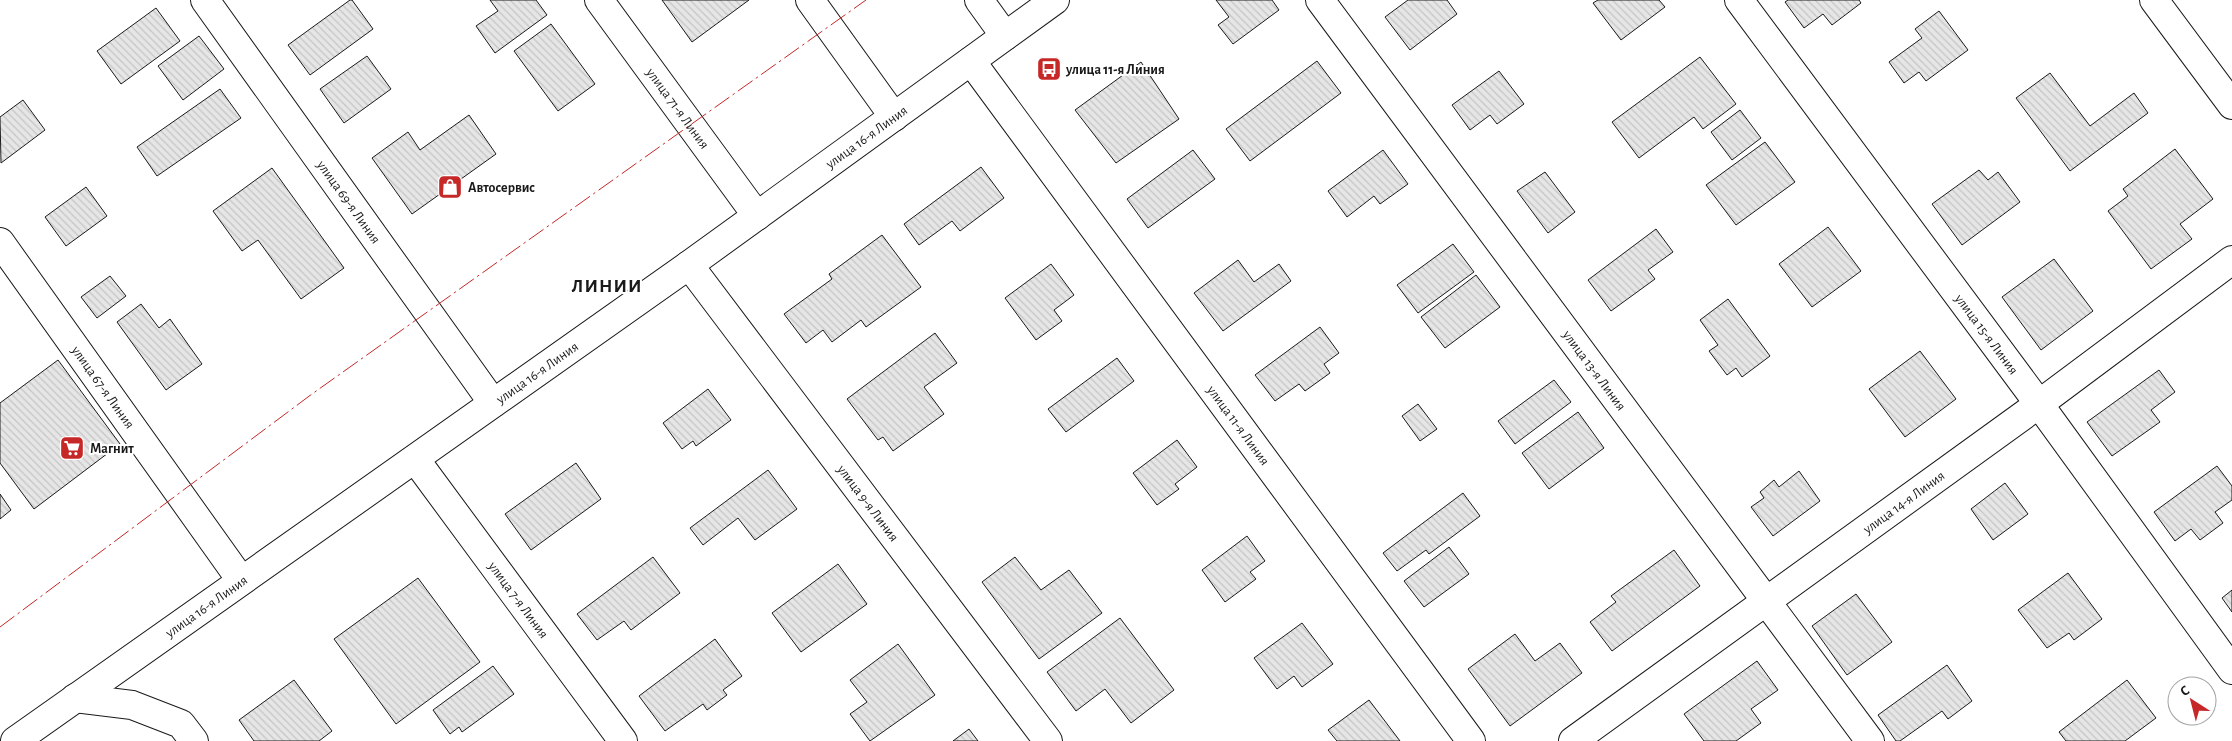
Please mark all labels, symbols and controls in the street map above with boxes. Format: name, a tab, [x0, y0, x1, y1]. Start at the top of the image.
bus stop icon: улица 11-я Линия	[1036, 56, 1062, 82]
place label: улица 11-я Линия	[1065, 63, 1165, 77]
street label: улица 71-я Линия	[643, 65, 711, 152]
street label: улица 16-я Линия	[823, 103, 910, 172]
street label: улица 69-я Линия	[313, 157, 383, 247]
shop icon: Автосервис	[437, 174, 463, 200]
place label: Автосервис	[468, 181, 535, 195]
district label: ЛИНИИ	[572, 277, 642, 296]
street label: улица 15-я Линия	[1951, 291, 2020, 377]
street label: улица 13-я Линия	[1559, 327, 1628, 413]
street label: улица 16-я Линия	[493, 340, 581, 407]
street label: улица 67-я Линия	[68, 343, 137, 431]
street label: улица 11-я Линия	[1204, 383, 1272, 468]
supermarket icon: Магнит	[59, 435, 85, 461]
place label: Магнит	[90, 442, 134, 456]
street label: улица 9-я Линия	[834, 462, 901, 544]
street label: улица 14-я Линия	[1860, 469, 1948, 537]
street label: улица 7-я Линия	[485, 559, 551, 641]
street label: улица 16-я Линия	[162, 573, 250, 641]
north arrow	[2167, 676, 2217, 726]
text: С	[2178, 683, 2192, 699]

